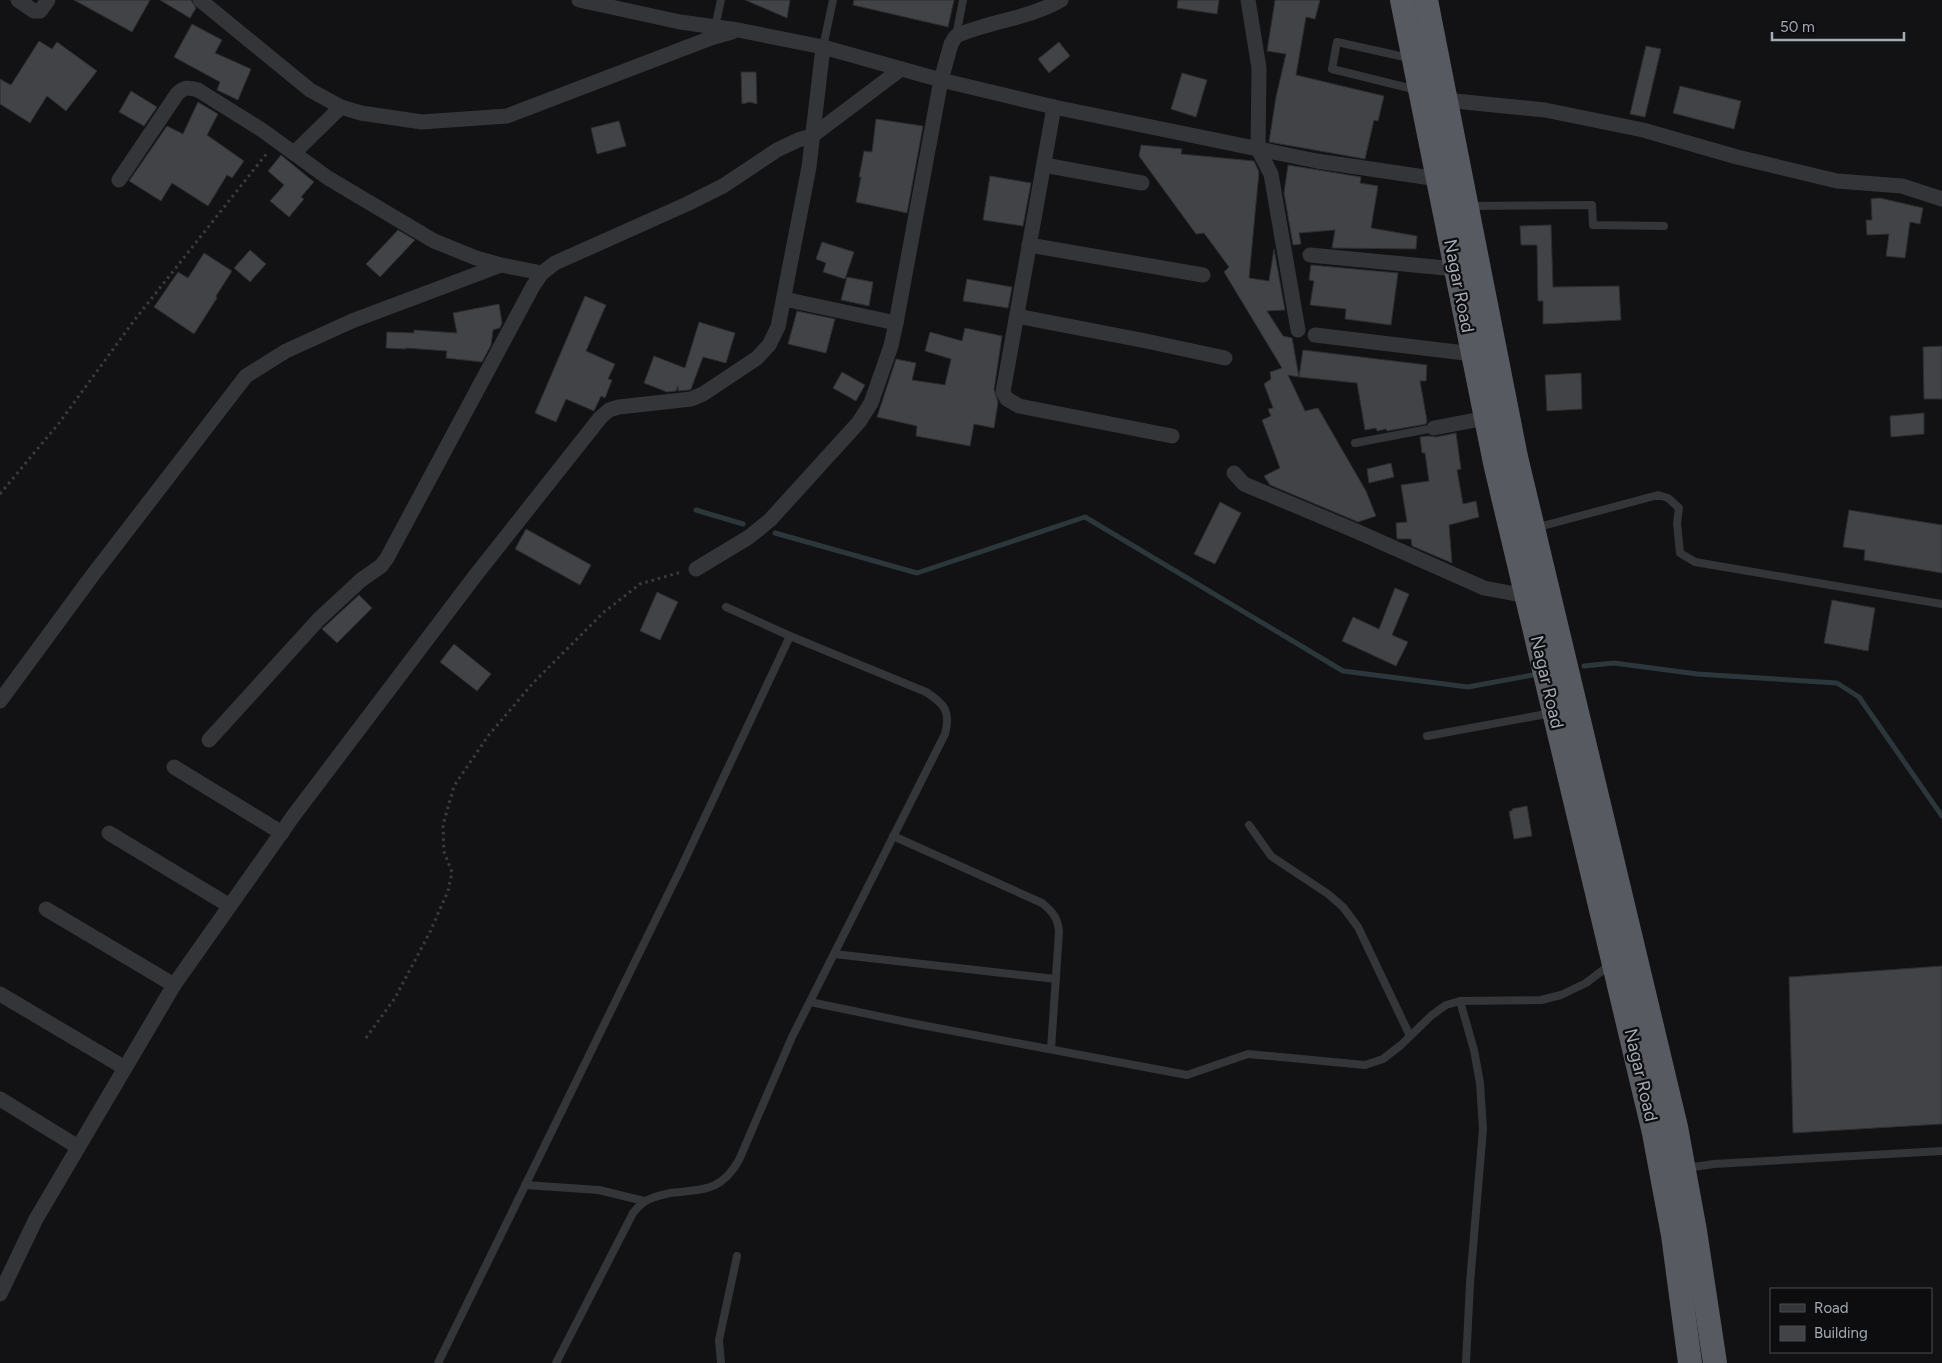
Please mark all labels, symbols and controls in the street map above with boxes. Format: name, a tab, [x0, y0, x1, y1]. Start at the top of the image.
scale bar	[1772, 10, 1904, 42]
text: 50 m	[1780, 18, 1815, 36]
street label: Nagar Road	[1439, 237, 1479, 335]
street label: Nagar Road	[1526, 633, 1568, 731]
street label: Nagar Road	[1620, 1026, 1662, 1124]
legend	[1770, 1288, 1932, 1353]
text: Road	[1814, 1299, 1849, 1317]
text: Building	[1814, 1324, 1868, 1342]

